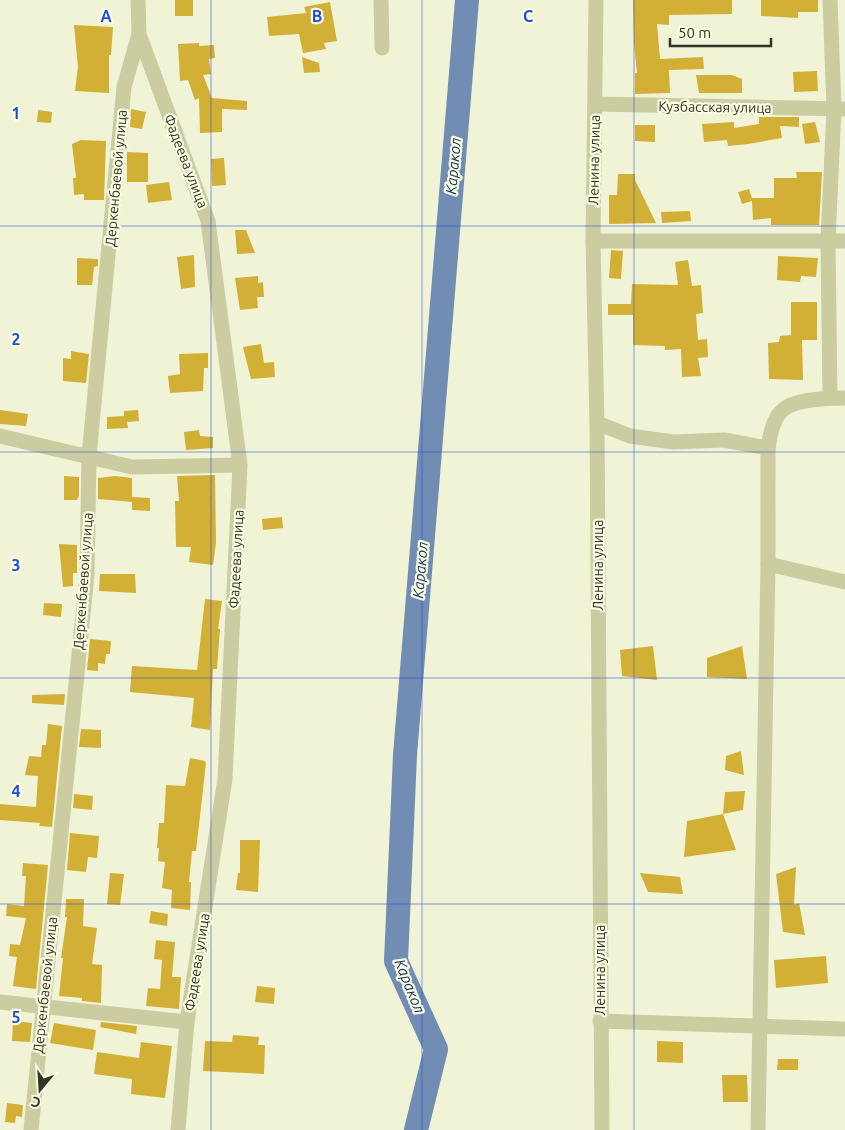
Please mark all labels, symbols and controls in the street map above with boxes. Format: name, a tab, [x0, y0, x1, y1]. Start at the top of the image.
text: A	[100, 7, 112, 25]
text: B	[312, 7, 322, 25]
text: C	[523, 7, 533, 25]
scale bar	[670, 15, 771, 47]
text: 50 m	[678, 24, 711, 41]
street label: Кузбасская улица	[658, 98, 772, 116]
text: 1	[11, 104, 21, 122]
street label: Деркенбаевой улица	[102, 109, 130, 247]
street label: Фадеева улица	[161, 112, 211, 210]
street label: Ленина улица	[585, 114, 603, 206]
water label: Каракол	[442, 137, 464, 195]
text: 2	[11, 330, 21, 348]
street label: Фадеева улица	[225, 509, 247, 609]
street label: Деркенбаевой улица	[70, 512, 96, 650]
street label: Ленина улица	[590, 520, 606, 610]
water label: Каракол	[409, 541, 431, 599]
text: 3	[11, 556, 21, 574]
text: 4	[11, 782, 21, 800]
street label: Фадеева улица	[181, 912, 213, 1012]
street label: Деркенбаевой улица	[30, 916, 60, 1054]
street label: Ленина улица	[592, 925, 608, 1015]
water label: Каракол	[392, 957, 428, 1015]
text: 5	[11, 1008, 21, 1026]
north arrow	[15, 1065, 65, 1115]
text: С	[29, 1093, 43, 1111]

